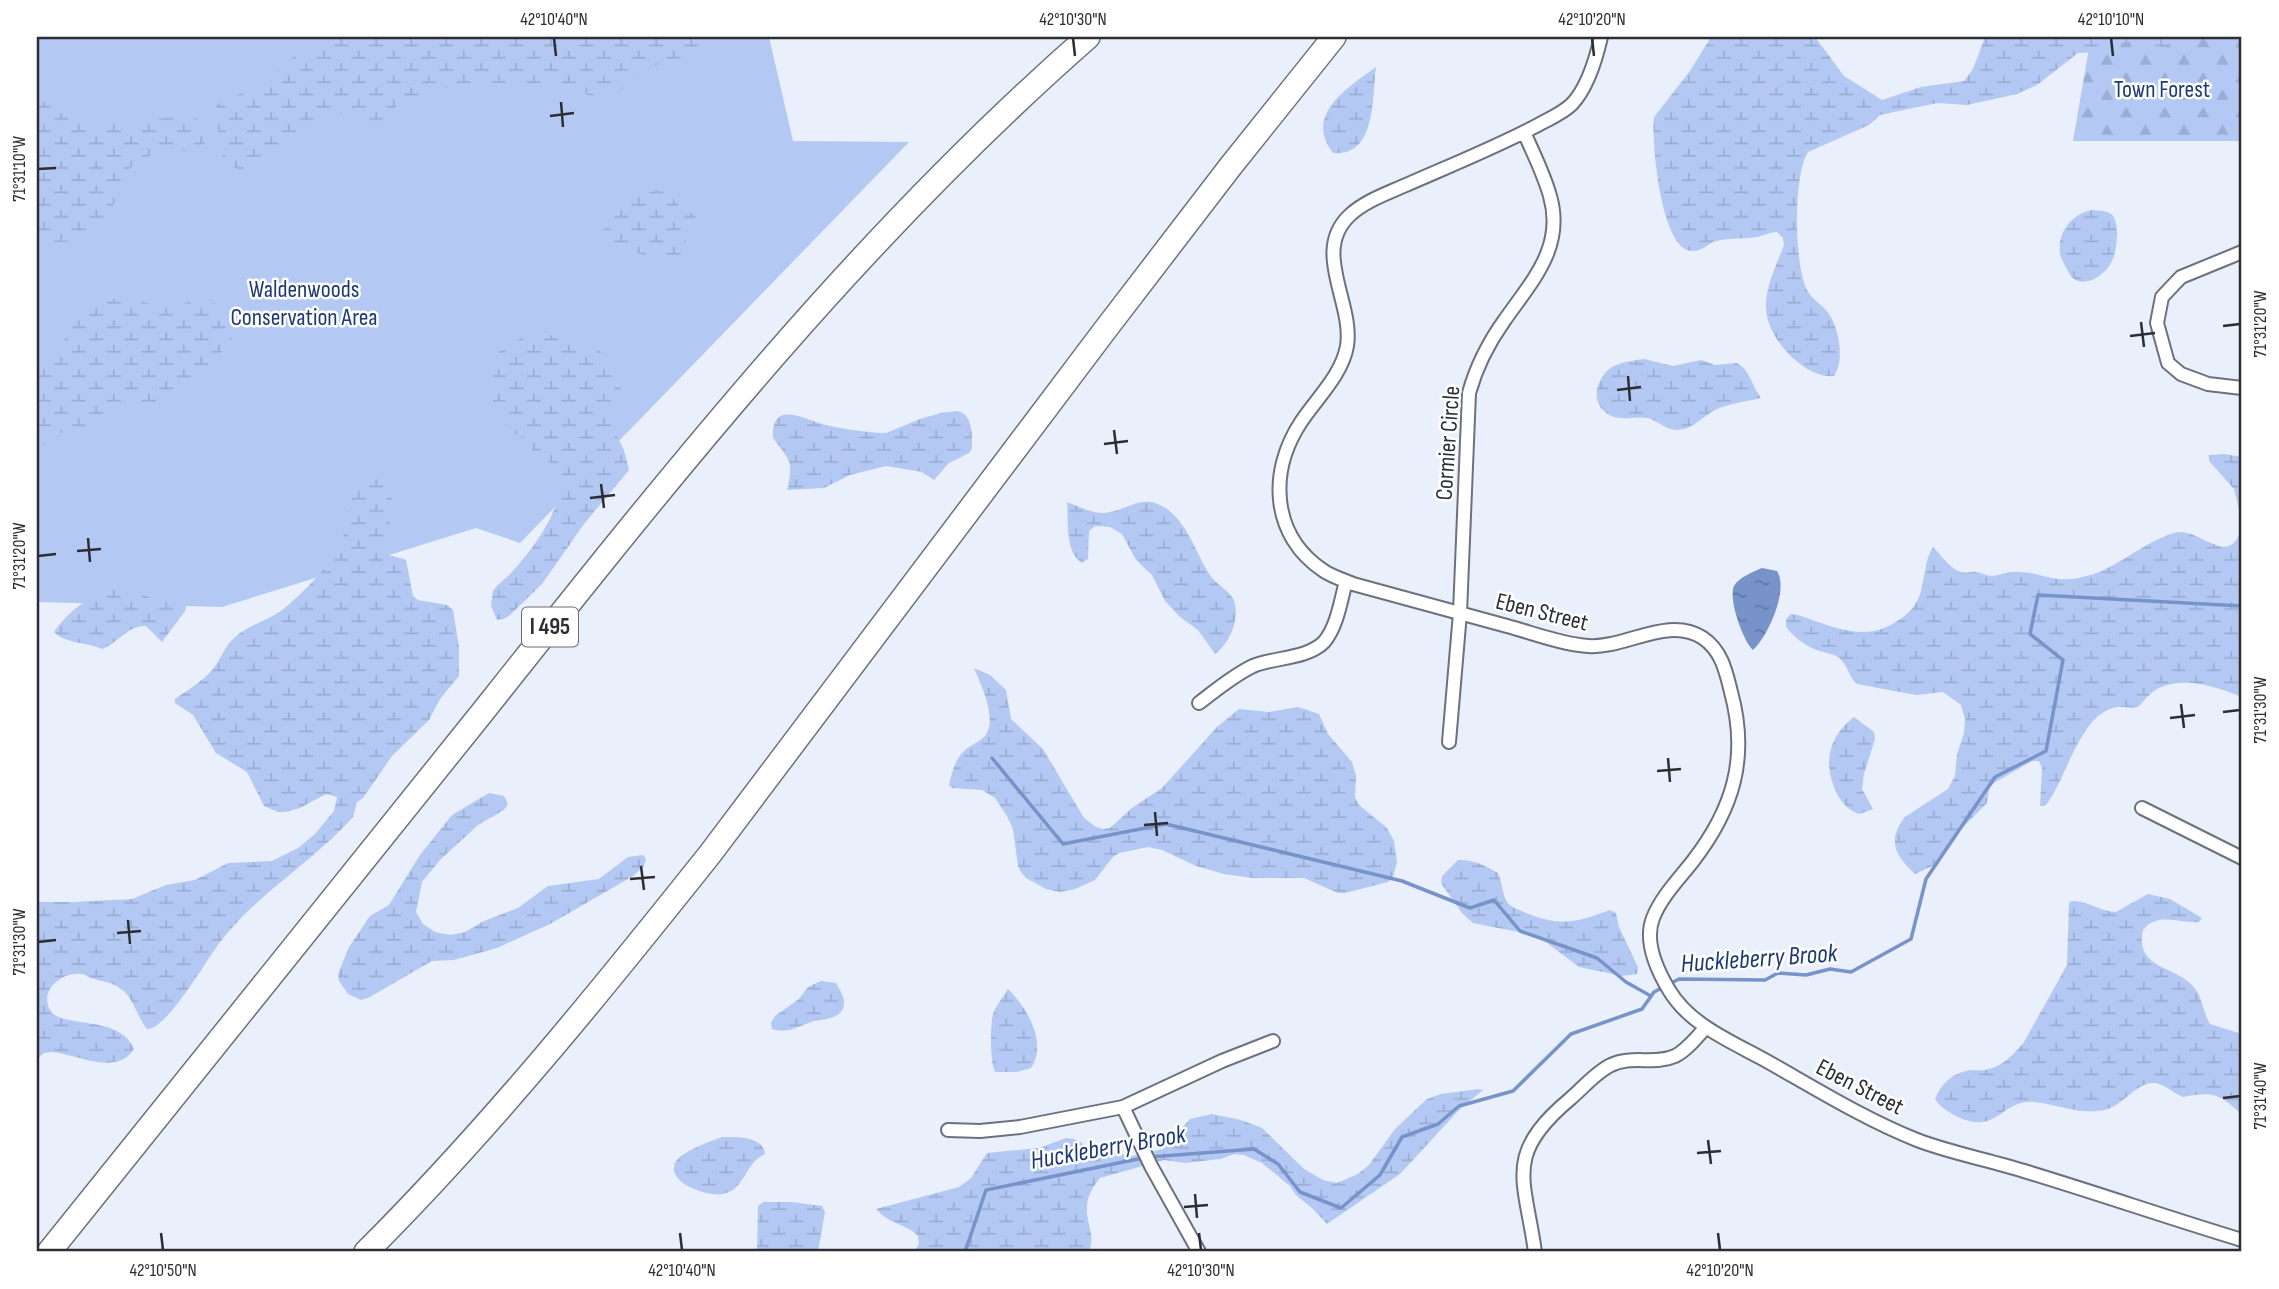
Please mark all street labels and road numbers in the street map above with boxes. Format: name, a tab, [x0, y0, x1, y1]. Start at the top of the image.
street label: Cormier Circle	[1430, 385, 1466, 501]
street label: Eben Street	[1493, 587, 1591, 637]
road number: I 495	[522, 608, 578, 646]
street label: Eben Street	[1811, 1053, 1909, 1121]

